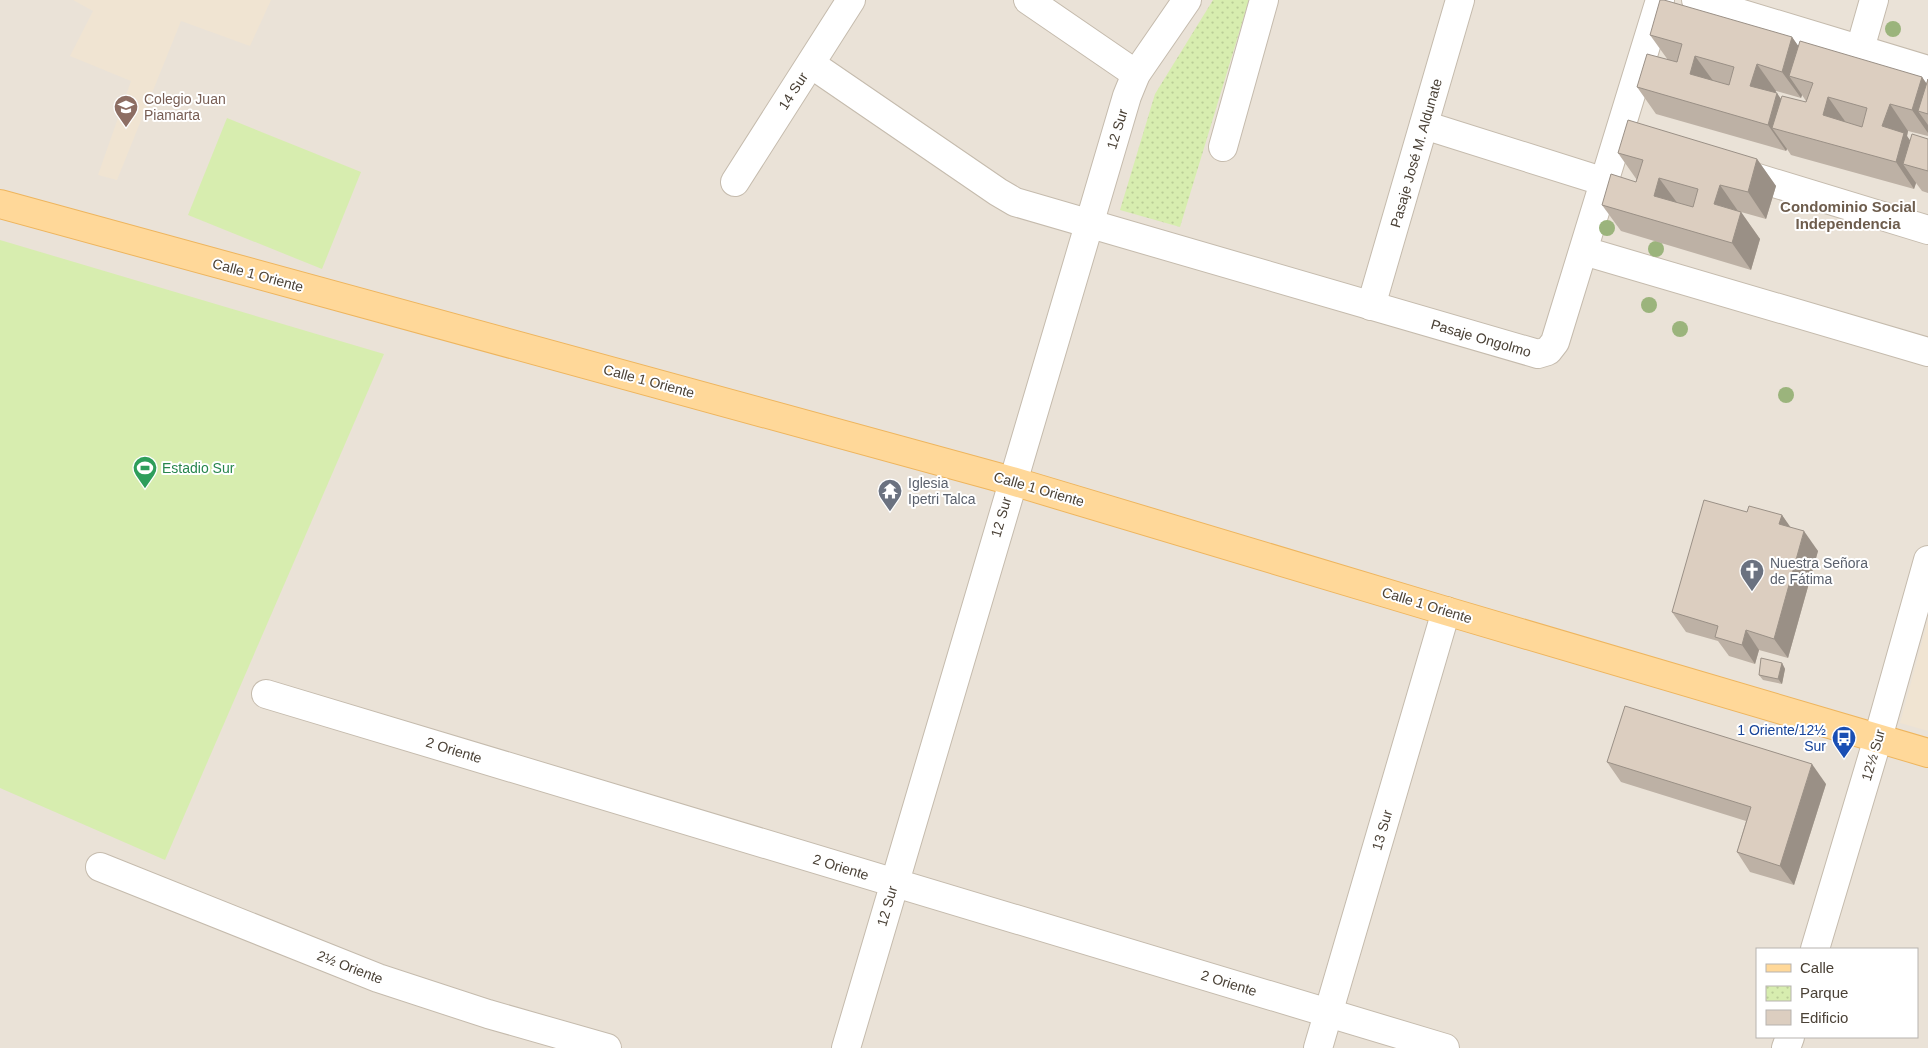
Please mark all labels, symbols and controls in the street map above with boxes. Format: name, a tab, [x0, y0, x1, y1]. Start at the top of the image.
street label: 14 Sur	[775, 69, 811, 113]
street label: Pasaje José M. Aldunate	[1387, 77, 1445, 229]
place label: Colegio Juan Piamarta	[144, 91, 226, 123]
school or university icon: Colegio Juan Piamarta	[113, 94, 139, 128]
street label: 12 Sur	[1103, 107, 1131, 151]
district label: Condominio Social Independencia	[1780, 198, 1916, 232]
street label: Calle 1 Oriente	[211, 255, 305, 295]
street label: Pasaje Ongolmo	[1429, 316, 1533, 360]
street label: Calle 1 Oriente	[602, 361, 696, 401]
sports icon: Estadio Sur	[132, 455, 158, 489]
place label: Estadio Sur	[162, 460, 235, 476]
street label: Calle 1 Oriente	[992, 468, 1086, 510]
place label: Iglesia Ipetri Talca	[908, 475, 976, 507]
temple icon: Iglesia Ipetri Talca	[877, 478, 903, 512]
street label: 12 Sur	[988, 495, 1014, 539]
place label: Nuestra Señora de Fátima	[1770, 555, 1868, 587]
church icon: Nuestra Señora de Fátima	[1739, 558, 1765, 592]
street label: Calle 1 Oriente	[1380, 584, 1474, 626]
place label: 1 Oriente/12½ Sur	[1737, 722, 1826, 754]
bus stop icon: 1 Oriente/12½ Sur	[1831, 725, 1857, 759]
street label: 12½ Sur	[1858, 727, 1888, 783]
street label: 2 Oriente	[424, 734, 484, 766]
street label: 13 Sur	[1369, 808, 1395, 852]
street label: 2 Oriente	[811, 851, 871, 883]
street label: 12 Sur	[874, 884, 900, 928]
street label: 2½ Oriente	[315, 947, 385, 987]
legend	[1756, 948, 1918, 1038]
text: Calle	[1800, 959, 1834, 976]
street label: 2 Oriente	[1199, 967, 1259, 999]
text: Parque	[1800, 984, 1848, 1001]
text: Edificio	[1800, 1009, 1848, 1026]

